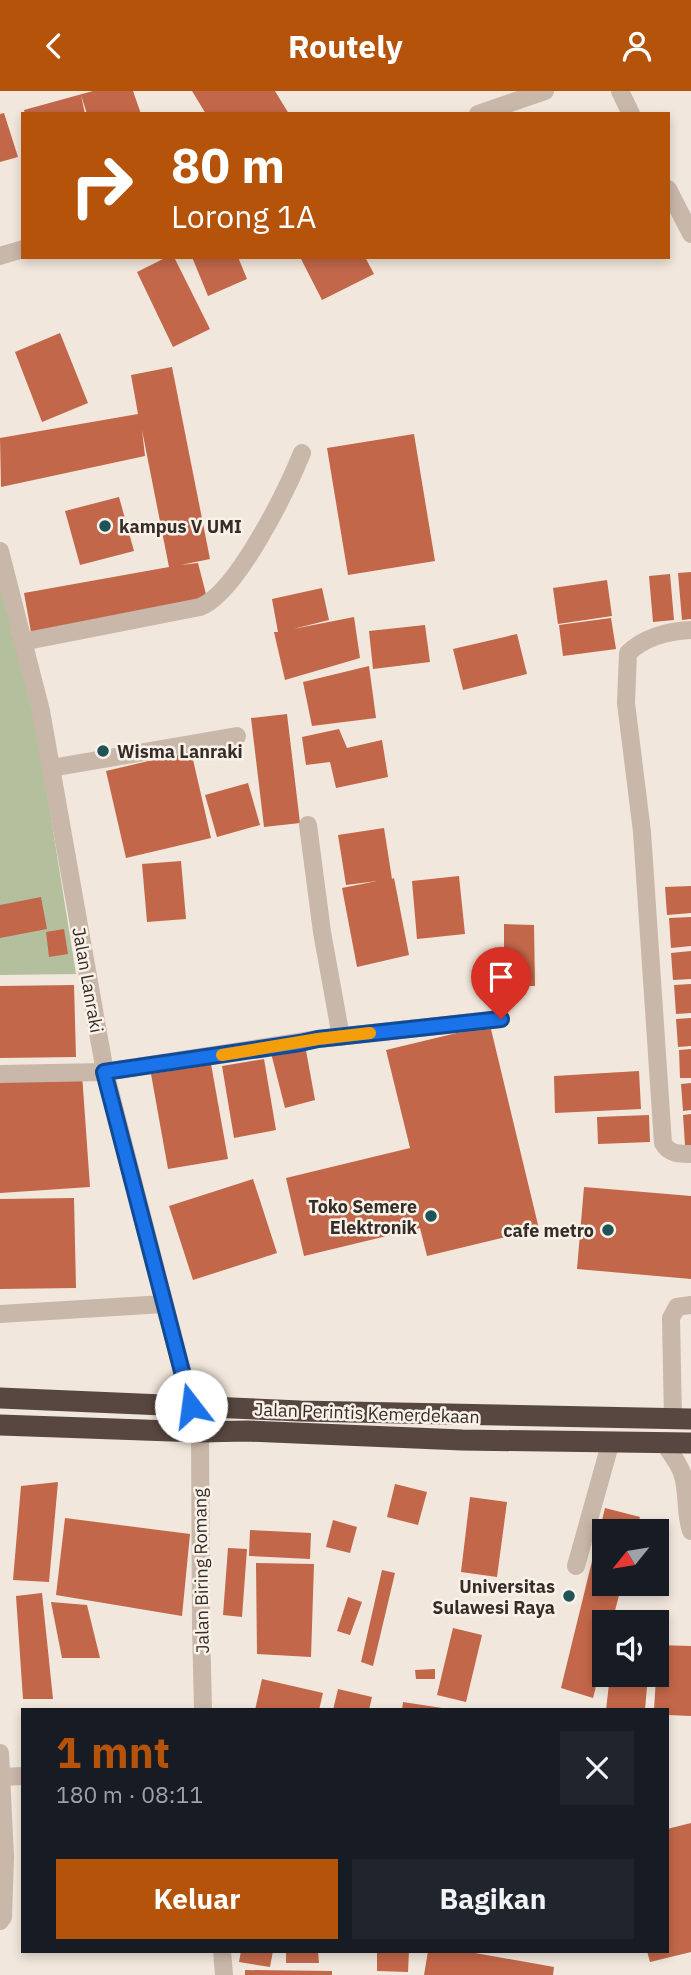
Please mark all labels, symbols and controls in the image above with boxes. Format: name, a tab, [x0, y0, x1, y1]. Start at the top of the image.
text: Routely	[288, 25, 403, 67]
icon: back	[35, 27, 73, 65]
icon: person	[618, 27, 656, 65]
text: 80 m	[171, 133, 285, 196]
icon: right	[56, 140, 147, 231]
text: Lorong 1A	[171, 195, 316, 237]
place label: kampus V UMI	[119, 515, 242, 538]
marker: kampus V UMI	[97, 518, 113, 534]
place label: Wisma Lanraki	[117, 740, 243, 763]
marker: Wisma Lanraki	[95, 743, 111, 759]
street label: Jalan Lanraki	[67, 925, 109, 1035]
pin	[471, 947, 531, 1019]
icon: arrive	[482, 958, 520, 996]
place label: Toko Semere Elektronik	[308, 1195, 418, 1239]
marker: Toko Semere Elektronik	[423, 1208, 439, 1224]
place label: cafe metro	[503, 1219, 594, 1242]
marker: cafe metro	[600, 1222, 616, 1238]
position arrow	[154, 1369, 228, 1443]
street label: Jalan Perintis Kemerdekaan	[254, 1398, 480, 1428]
street label: Jalan Biring Romang	[188, 1488, 214, 1654]
north arrow	[592, 1519, 668, 1596]
map controls	[592, 1519, 669, 1687]
place label: Universitas Sulawesi Raya	[432, 1575, 555, 1619]
marker: Universitas Sulawesi Raya	[561, 1588, 577, 1604]
button: sound	[592, 1610, 669, 1687]
text: 1 mnt	[56, 1725, 170, 1780]
button: close	[560, 1731, 634, 1805]
text: 180 m · 08:11	[56, 1779, 203, 1809]
button: Keluar	[56, 1859, 338, 1939]
button: Bagikan	[352, 1859, 634, 1939]

